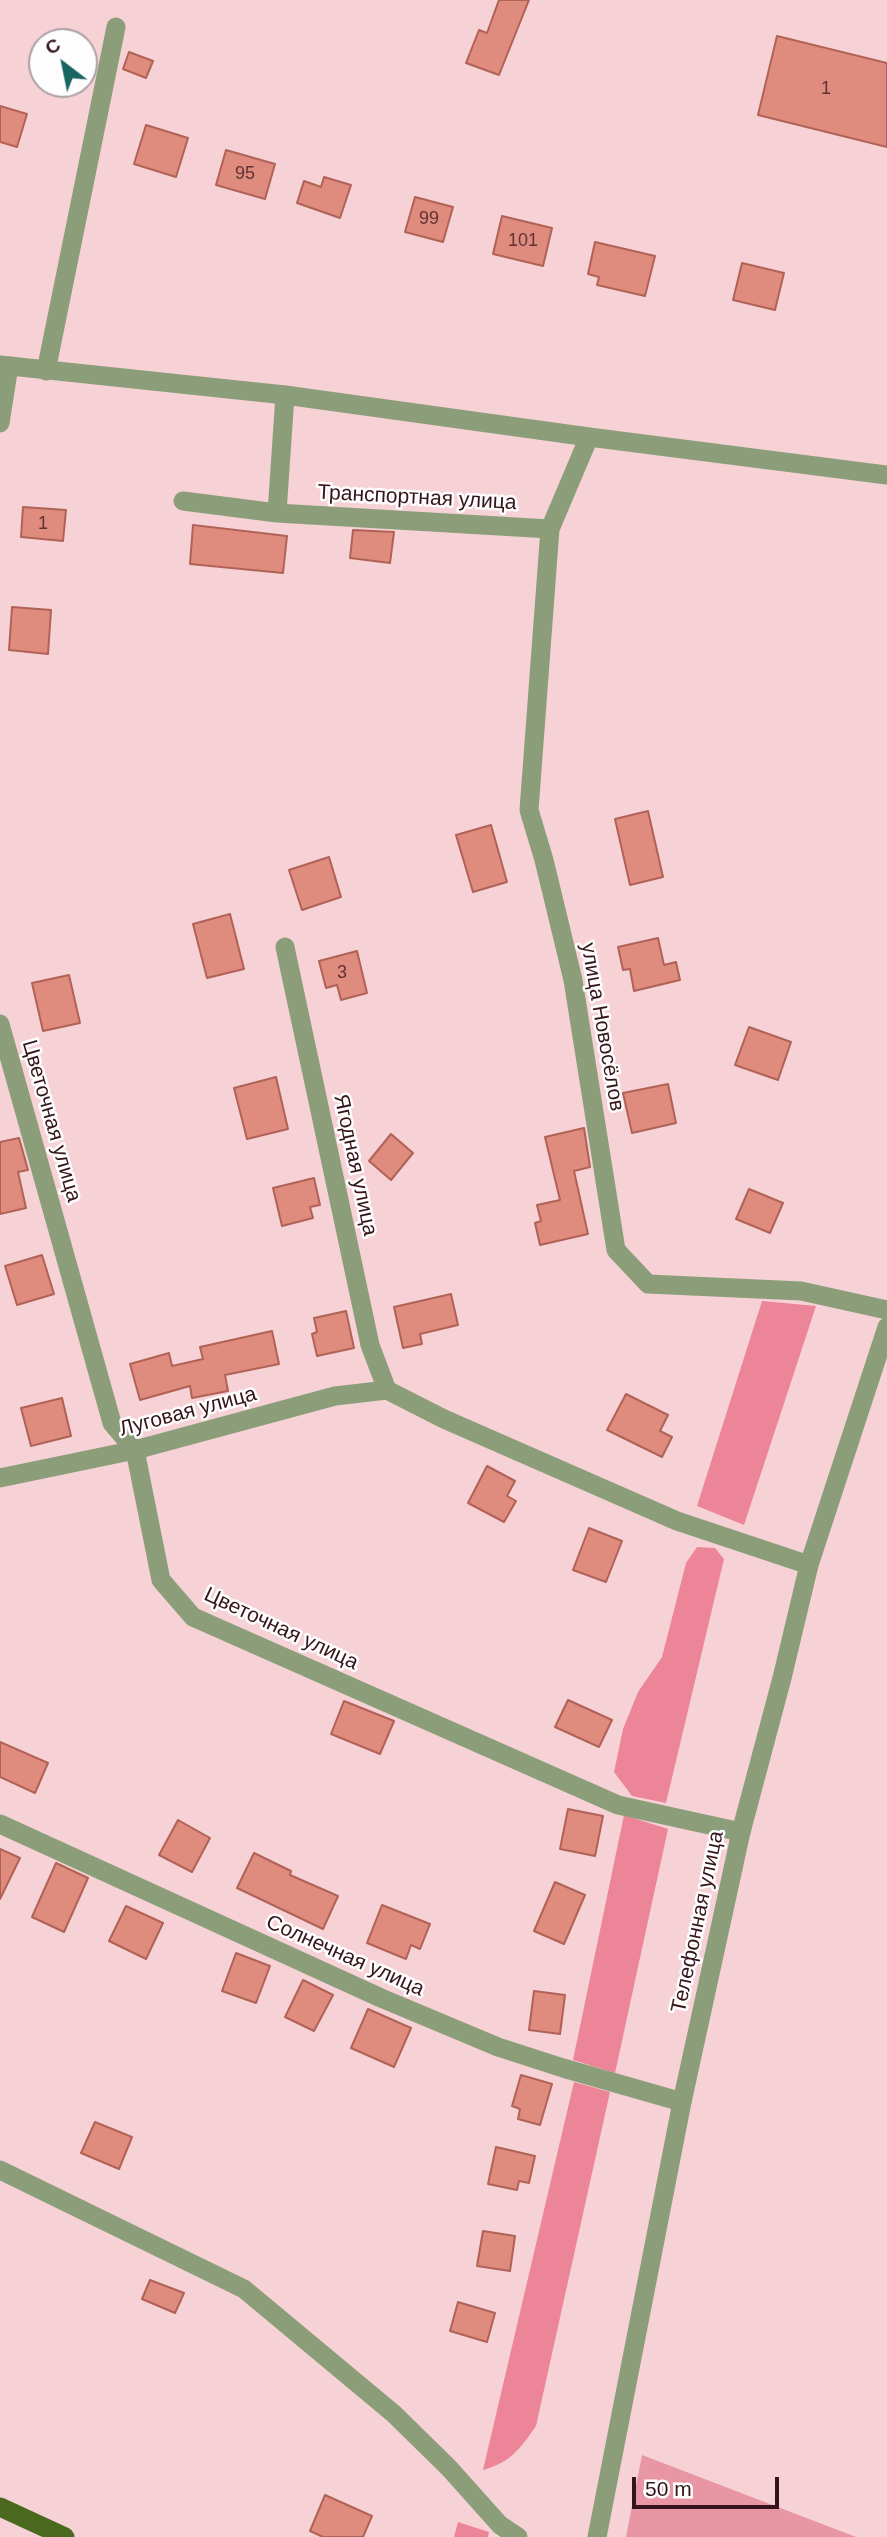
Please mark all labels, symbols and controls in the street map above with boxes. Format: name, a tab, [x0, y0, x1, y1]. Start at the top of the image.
north arrow	[28, 28, 98, 98]
text: С	[41, 34, 64, 59]
house number: 1	[821, 78, 831, 100]
house number: 95	[235, 163, 255, 185]
house number: 99	[419, 208, 439, 230]
house number: 101	[508, 230, 538, 252]
street label: Транспортная улица	[317, 480, 517, 516]
house number: 1	[38, 513, 48, 535]
street label: улица Новосёлов	[575, 941, 629, 1113]
house number: 3	[337, 962, 347, 984]
street label: Цветочная улица	[16, 1037, 86, 1205]
street label: Ягодная улица	[328, 1092, 382, 1238]
street label: Луговая улица	[117, 1382, 259, 1442]
street label: Цветочная улица	[200, 1582, 362, 1676]
street label: Телефонная улица	[666, 1829, 730, 2015]
street label: Солнечная улица	[262, 1910, 428, 2002]
scale bar	[635, 2464, 782, 2508]
text: 50 m	[645, 2477, 692, 2500]

